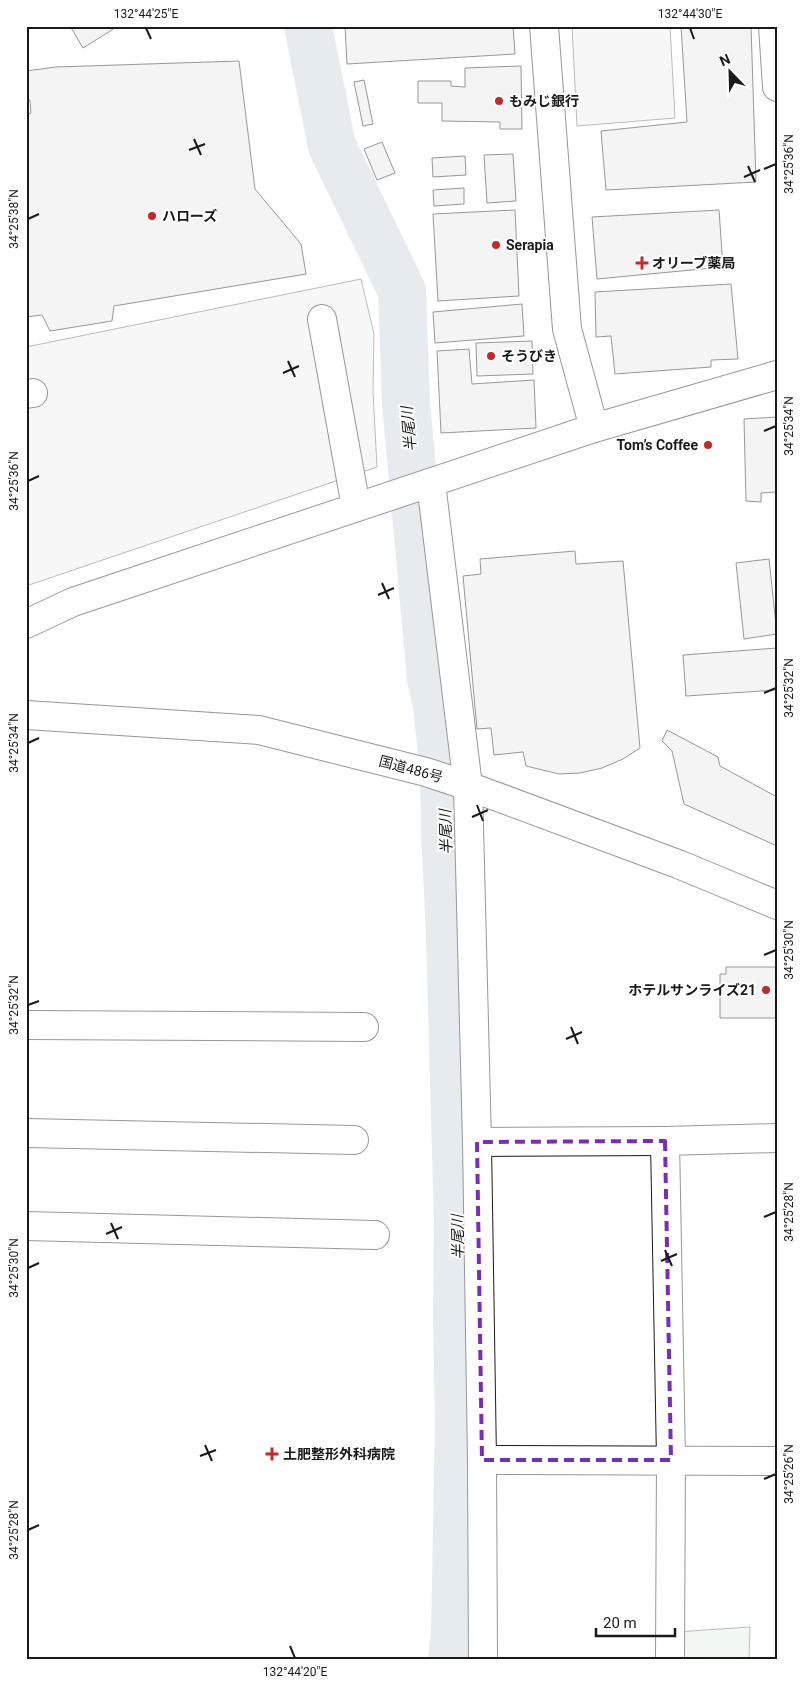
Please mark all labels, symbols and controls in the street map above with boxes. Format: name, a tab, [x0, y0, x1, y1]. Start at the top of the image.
text: 132°44'25"E	[114, 7, 178, 21]
text: 132°44'30"E	[658, 7, 722, 21]
north arrow	[706, 48, 756, 98]
text: N	[717, 51, 733, 69]
place label: もみじ銀行	[509, 93, 579, 109]
marker: もみじ銀行	[493, 95, 505, 107]
text: 34°25'36"N	[782, 134, 796, 194]
text: 34°25'38"N	[7, 189, 21, 249]
place label: ハローズ	[162, 208, 217, 224]
marker: ハローズ	[146, 210, 158, 222]
place label: Serapia	[506, 237, 554, 253]
marker: Serapia	[490, 239, 502, 251]
place label: オリーブ薬局	[652, 255, 735, 271]
marker: オリーブ薬局	[636, 257, 648, 269]
place label: そうびき	[501, 348, 557, 364]
marker: そうびき	[485, 350, 497, 362]
text: 34°25'34"N	[782, 396, 796, 456]
water label: 半尾川	[398, 404, 420, 452]
place label: Tom’s Coffee	[617, 437, 698, 453]
marker: Tom’s Coffee	[702, 439, 714, 451]
text: 34°25'36"N	[7, 451, 21, 511]
text: 34°25'32"N	[782, 658, 796, 718]
text: 34°25'34"N	[7, 713, 21, 773]
street label: 国道486号	[377, 753, 445, 785]
water label: 半尾川	[436, 807, 456, 855]
text: 34°25'30"N	[782, 920, 796, 980]
text: 34°25'32"N	[7, 975, 21, 1035]
place label: ホテルサンライズ21	[628, 982, 756, 998]
marker: ホテルサンライズ21	[760, 984, 772, 996]
text: 34°25'28"N	[782, 1182, 796, 1242]
water label: 半尾川	[449, 1212, 467, 1260]
text: 34°25'30"N	[7, 1238, 21, 1298]
text: 34°25'26"N	[782, 1444, 796, 1504]
place label: 土肥整形外科病院	[283, 1446, 395, 1462]
marker: 土肥整形外科病院	[265, 1447, 279, 1461]
text: 34°25'28"N	[7, 1500, 21, 1560]
scale bar	[596, 1605, 674, 1637]
text: 20 m	[603, 1614, 637, 1632]
text: 132°44'20"E	[263, 1665, 327, 1679]

